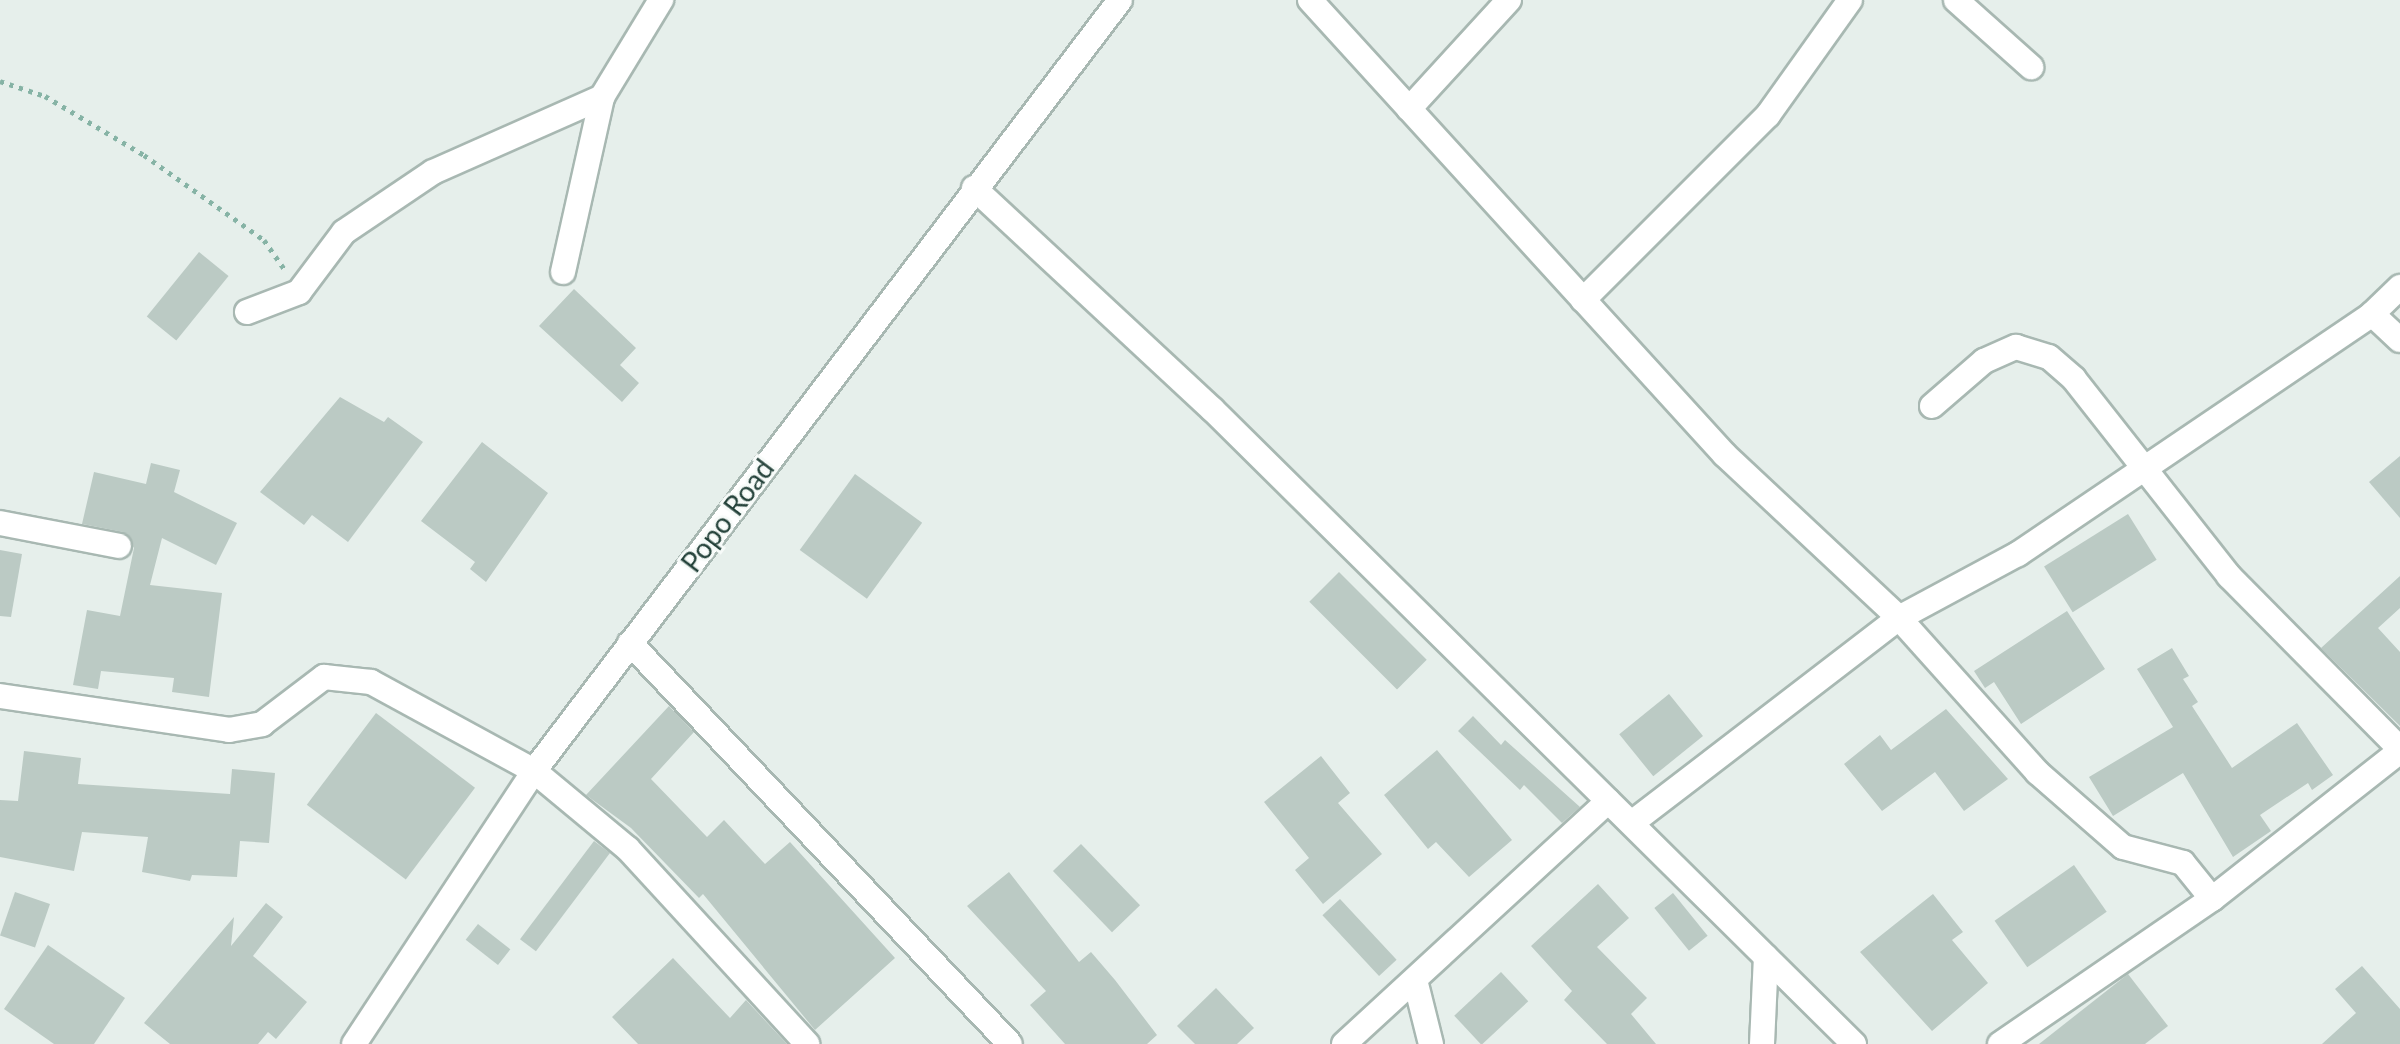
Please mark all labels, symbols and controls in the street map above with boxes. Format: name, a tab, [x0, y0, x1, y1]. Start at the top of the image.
street label: Popo Road	[674, 452, 780, 578]

